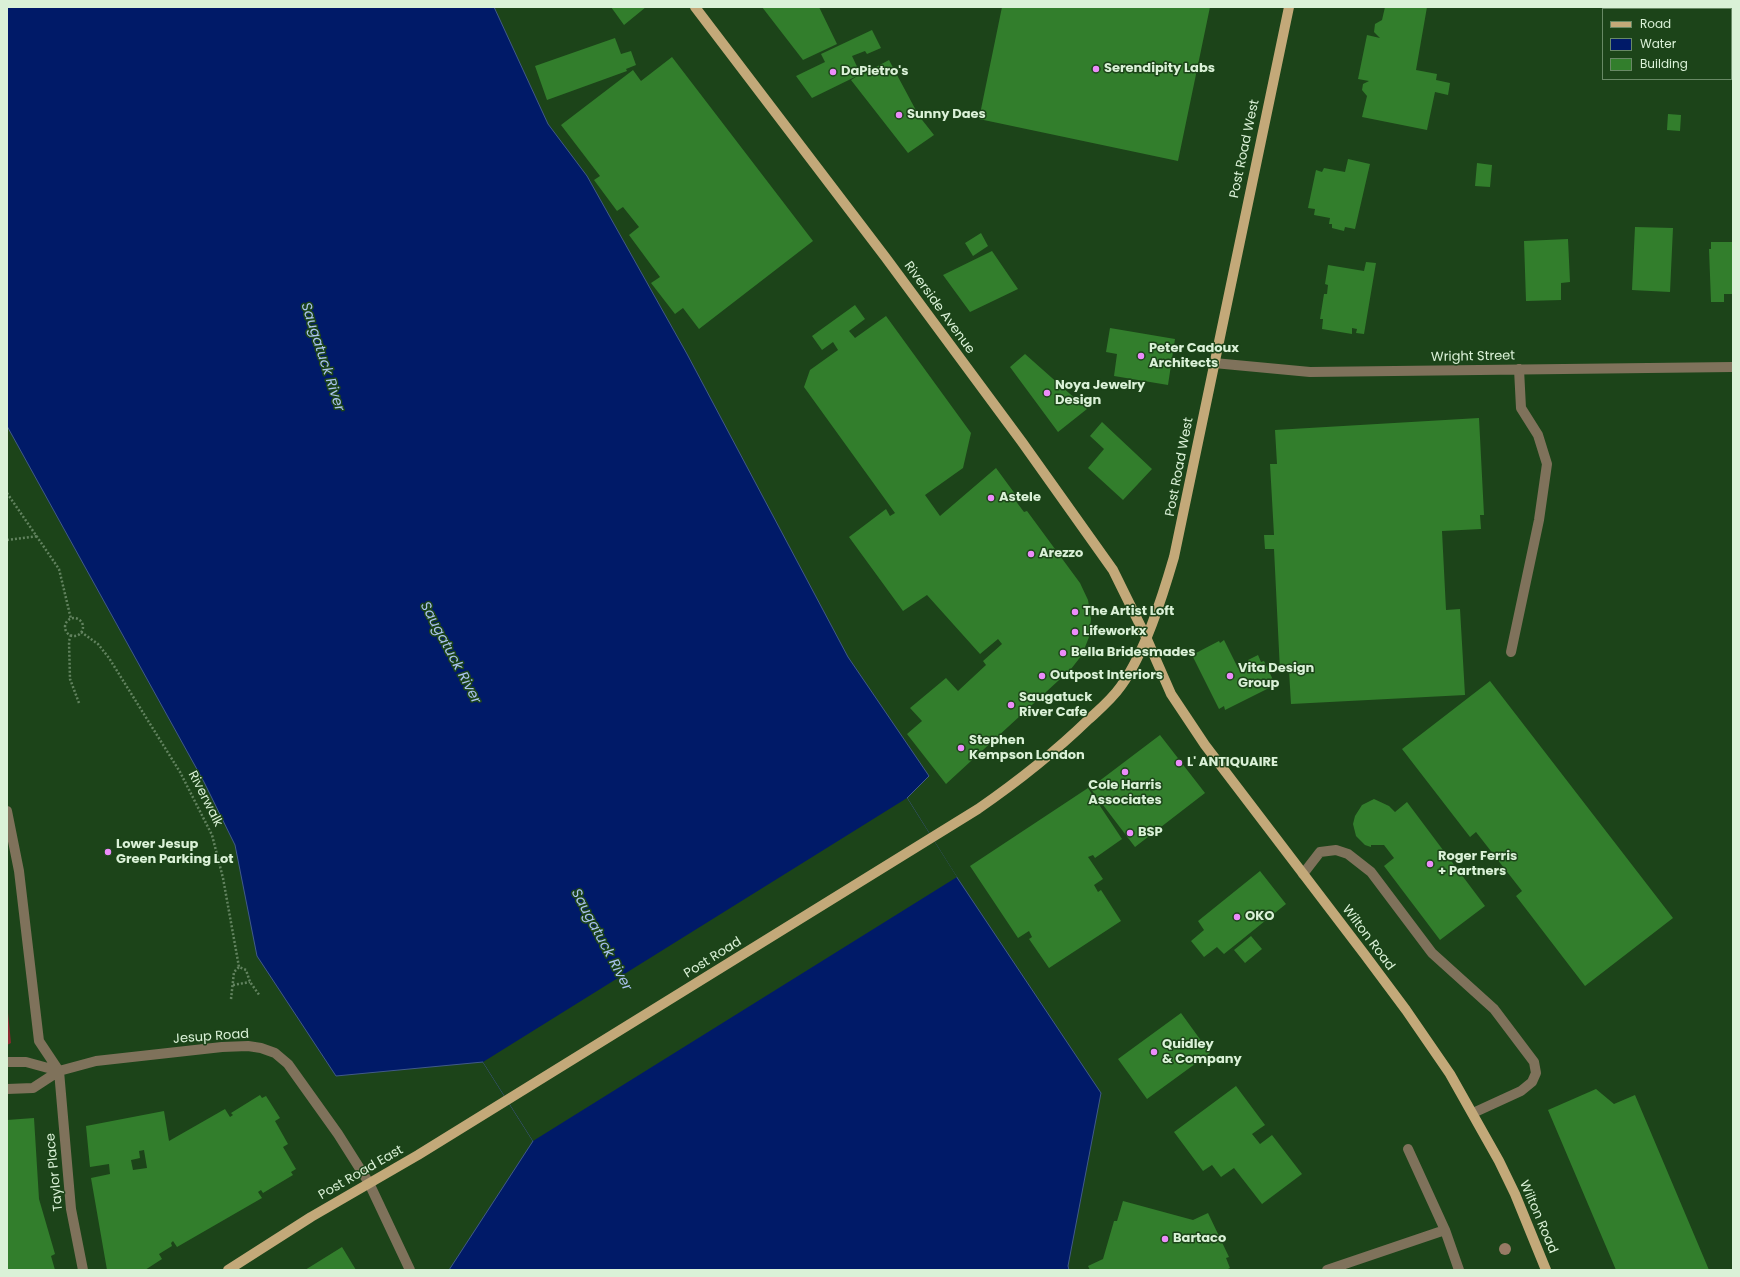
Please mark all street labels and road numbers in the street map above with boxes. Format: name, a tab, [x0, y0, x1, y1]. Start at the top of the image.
street label: Post Road West	[1227, 98, 1263, 200]
street label: Riverside Avenue	[900, 259, 978, 357]
street label: Wright Street	[1431, 348, 1515, 366]
street label: Post Road West	[1163, 416, 1197, 518]
street label: Riverwalk	[184, 768, 226, 830]
street label: Wilton Road	[1338, 902, 1398, 974]
street label: Post Road	[681, 934, 745, 982]
street label: Jesup Road	[172, 1027, 250, 1047]
street label: Taylor Place	[43, 1132, 67, 1212]
street label: Post Road East	[316, 1142, 406, 1204]
street label: Wilton Road	[1516, 1178, 1560, 1256]

